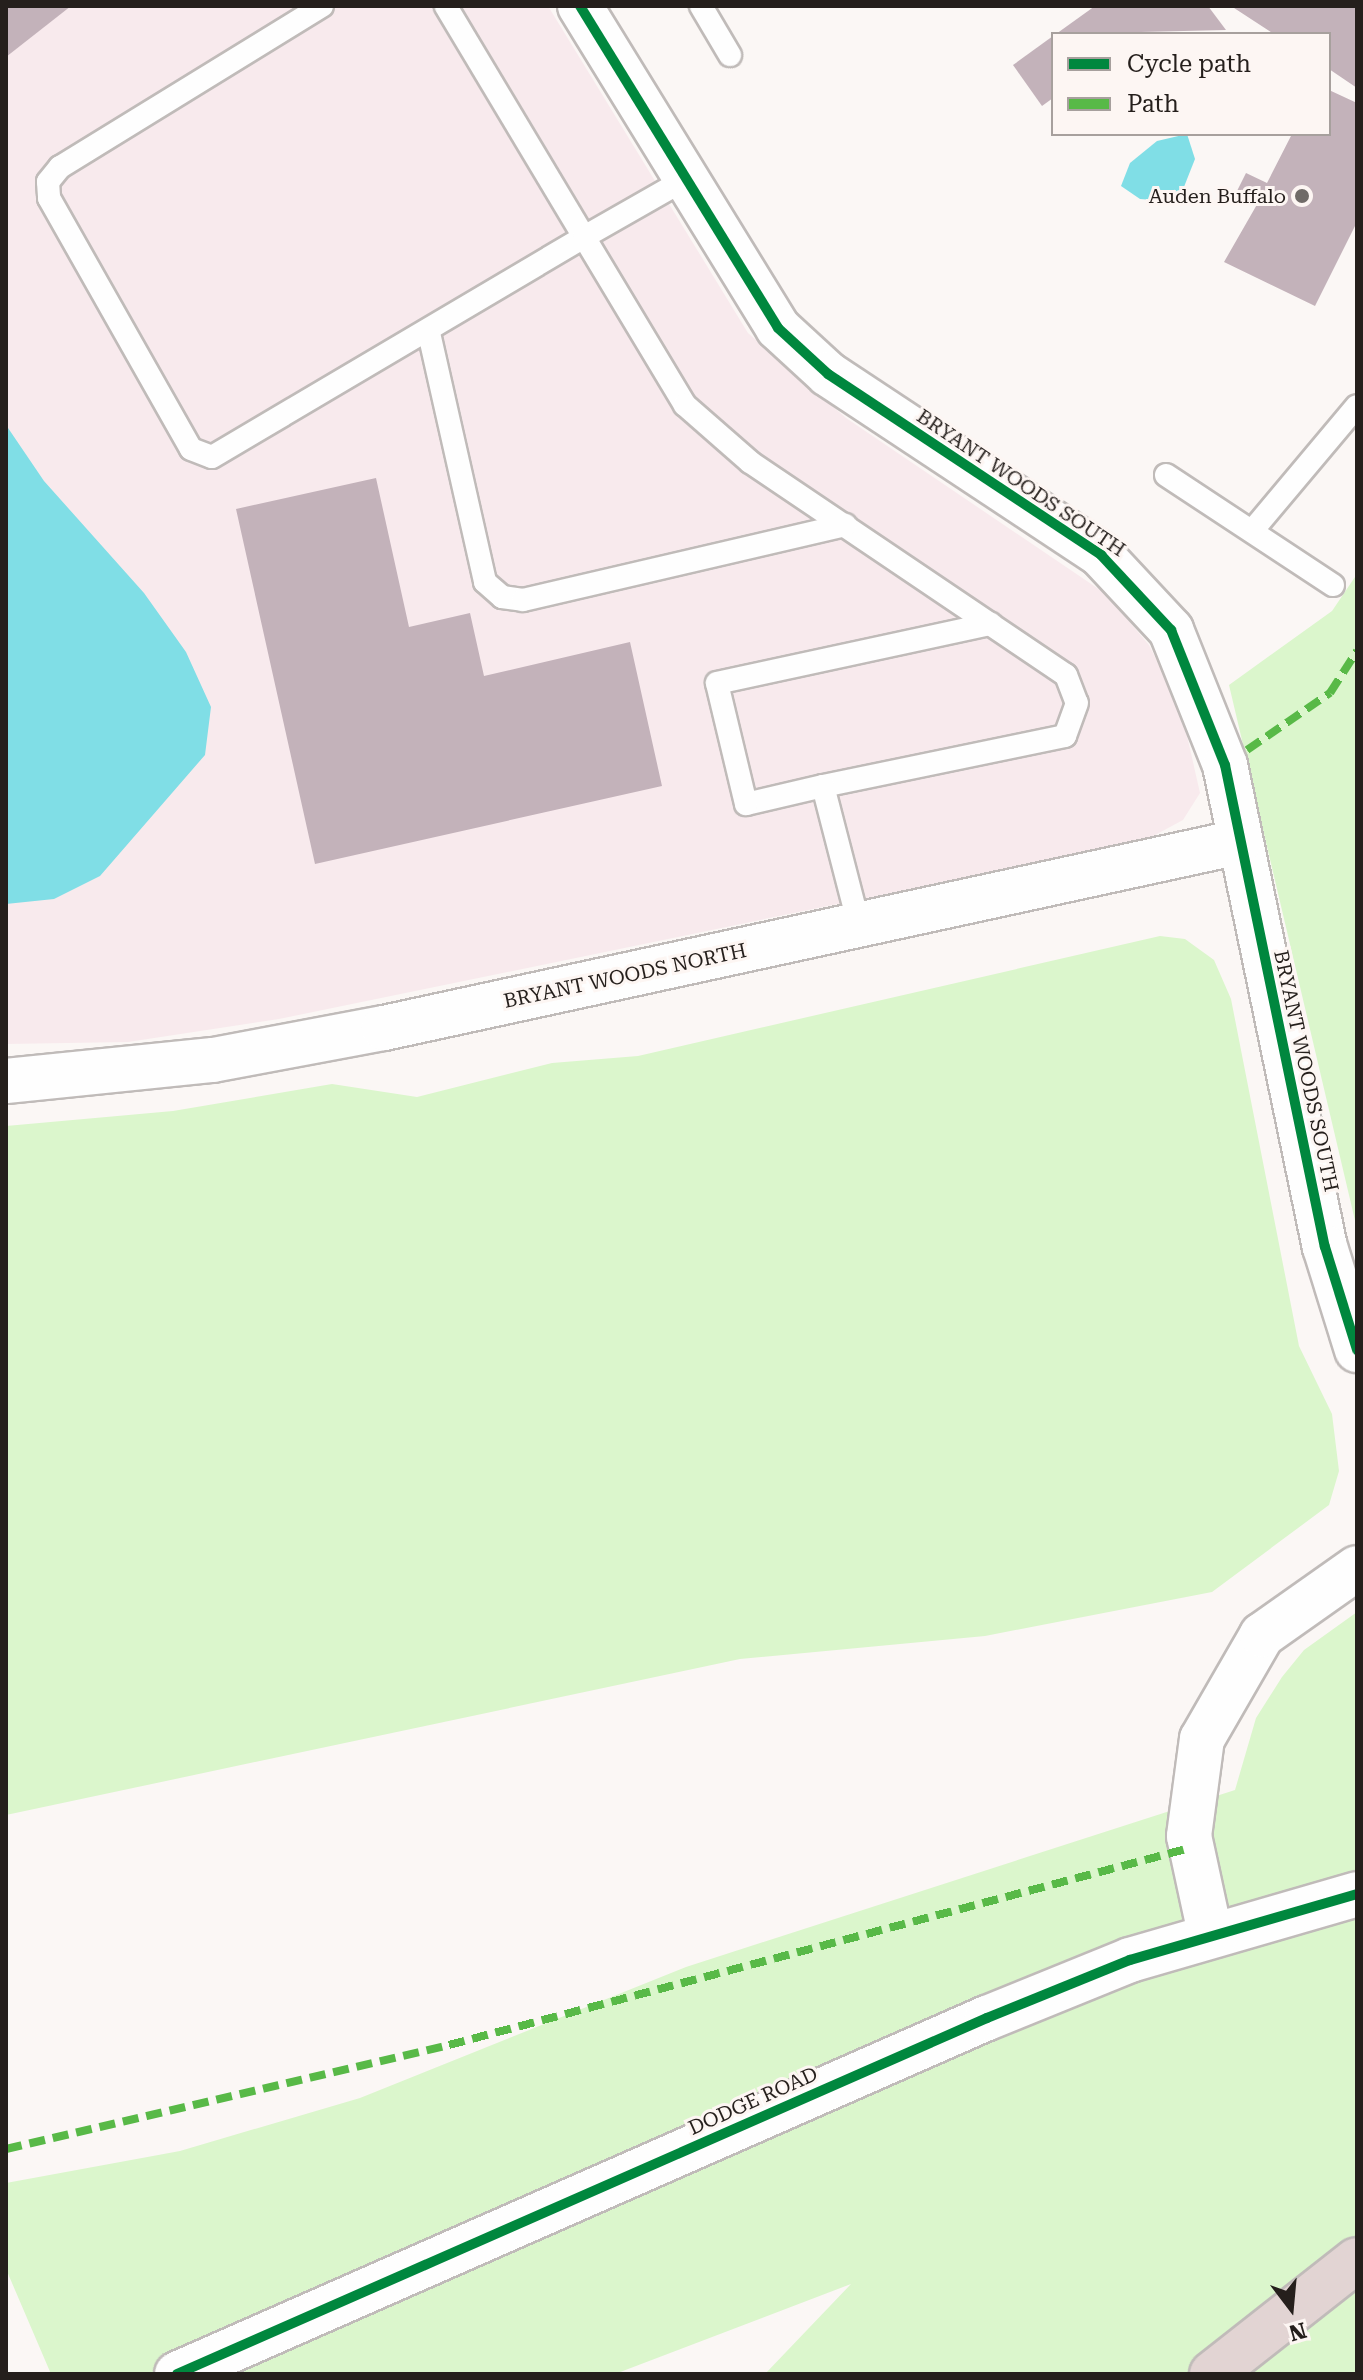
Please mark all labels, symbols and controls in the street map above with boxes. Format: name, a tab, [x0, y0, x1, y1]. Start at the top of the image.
legend	[1051, 32, 1331, 136]
text: Cycle path	[1127, 50, 1251, 78]
text: Path	[1127, 90, 1179, 118]
place label: Auden Buffalo	[1149, 184, 1286, 208]
marker: Auden Buffalo	[1293, 187, 1311, 205]
street label: BRYANT WOODS SOUTH	[912, 404, 1130, 562]
street label: BRYANT WOODS NORTH	[501, 939, 749, 1013]
street label: BRYANT WOODS SOUTH	[1269, 948, 1343, 1194]
street label: DODGE ROAD	[685, 2062, 821, 2140]
north arrow	[1251, 2268, 1331, 2348]
text: N	[1286, 2317, 1309, 2346]

